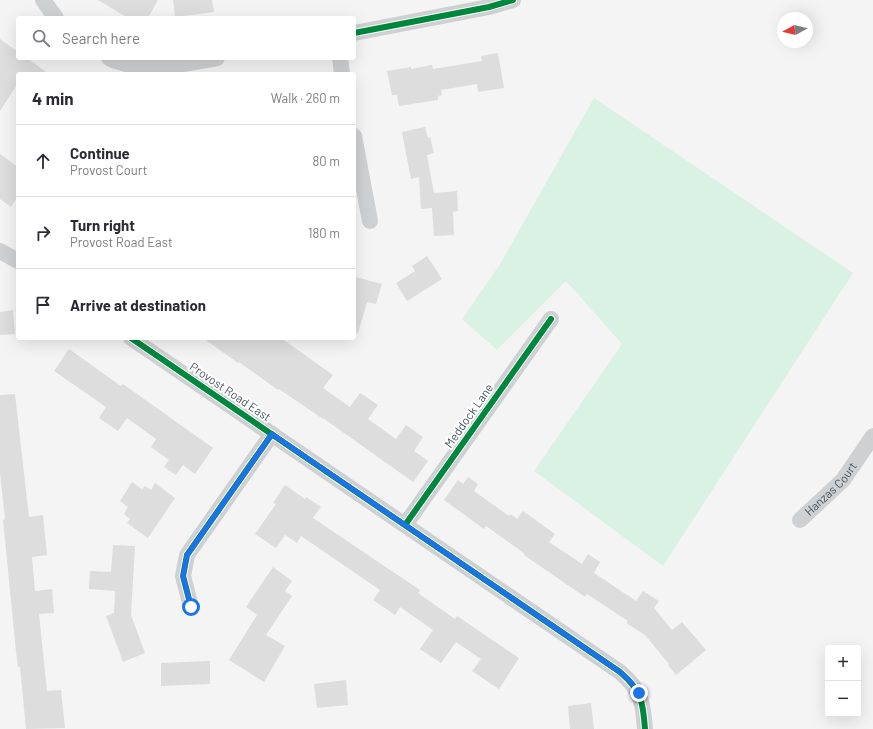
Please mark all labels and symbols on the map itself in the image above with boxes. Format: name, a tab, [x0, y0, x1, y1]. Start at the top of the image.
north arrow	[777, 12, 813, 48]
street label: Provost Road East	[187, 359, 274, 423]
street label: Meddock Lane	[441, 381, 495, 450]
street label: Hanzas Court	[801, 459, 859, 518]
route start	[182, 598, 200, 616]
route end	[630, 684, 648, 702]

